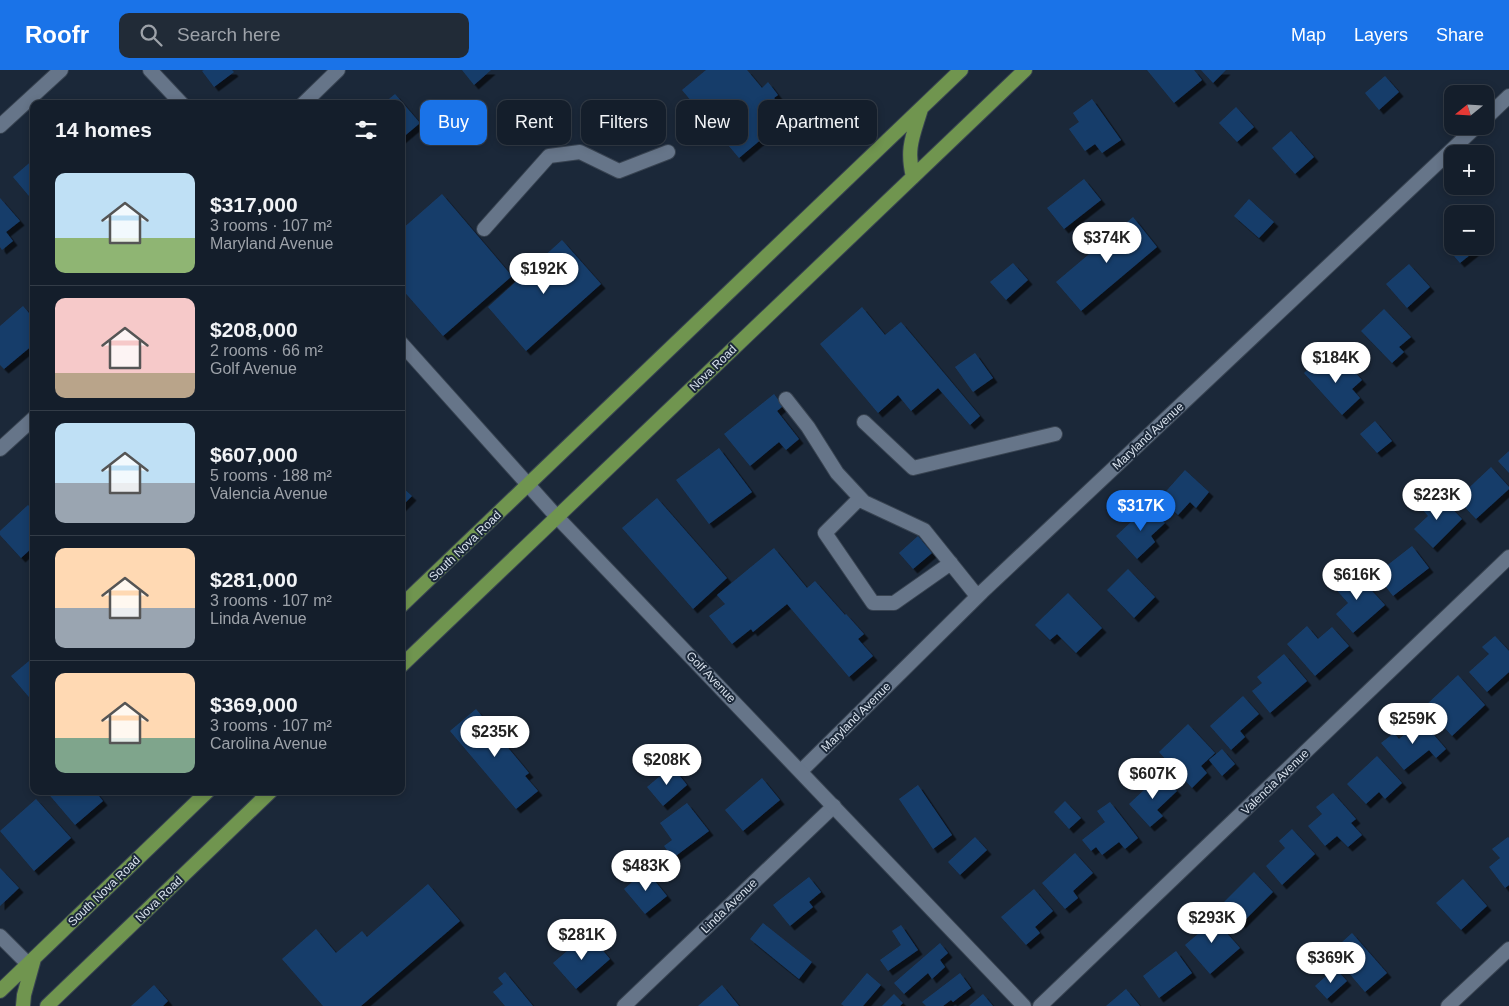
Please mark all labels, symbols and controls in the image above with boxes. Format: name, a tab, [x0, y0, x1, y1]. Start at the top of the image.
search box	[119, 13, 469, 58]
text: Roofr	[25, 21, 89, 48]
icon: search	[137, 21, 165, 49]
text: Search here	[177, 24, 281, 45]
text: Map	[1291, 25, 1326, 45]
text: Layers	[1354, 25, 1408, 45]
text: Share	[1436, 25, 1484, 45]
north arrow	[1444, 85, 1494, 135]
map controls	[1444, 85, 1494, 255]
chip: Buy	[420, 100, 487, 145]
chip: Rent	[497, 100, 571, 145]
chip: Filters	[581, 100, 666, 145]
chip: New	[676, 100, 748, 145]
chip: Apartment	[758, 100, 877, 145]
icon: filters	[352, 116, 380, 144]
text: 14 homes	[55, 118, 152, 141]
button: +	[1444, 145, 1494, 195]
icon: home	[95, 193, 155, 253]
text: $317,000	[210, 193, 298, 216]
button: −	[1444, 205, 1494, 255]
text: 3 rooms · 107 m²	[210, 217, 332, 234]
pin: $374K	[1072, 222, 1142, 264]
text: $374K	[1083, 229, 1131, 246]
text: Maryland Avenue	[210, 235, 333, 252]
pin: $192K	[509, 252, 579, 295]
text: $192K	[520, 260, 568, 277]
icon: home	[95, 318, 155, 378]
text: $208,000	[210, 318, 298, 341]
text: 2 rooms · 66 m²	[210, 342, 323, 359]
street label: Nova Road	[687, 342, 739, 394]
pin: $184K	[1301, 342, 1371, 384]
text: $184K	[1312, 349, 1360, 366]
text: Golf Avenue	[210, 360, 297, 377]
street label: Maryland Avenue	[1109, 399, 1187, 473]
icon: home	[95, 443, 155, 503]
text: $607,000	[210, 443, 298, 466]
text: 5 rooms · 188 m²	[210, 467, 332, 484]
pin: $223K	[1402, 478, 1472, 521]
text: Valencia Avenue	[210, 485, 328, 502]
text: $223K	[1413, 486, 1461, 503]
pin: $317K	[1106, 490, 1176, 532]
text: $317K	[1117, 497, 1165, 514]
street label: South Nova Road	[426, 508, 504, 584]
pin: $616K	[1322, 558, 1392, 601]
text: $616K	[1333, 566, 1381, 583]
icon: home	[95, 568, 155, 628]
text: $281,000	[210, 568, 298, 591]
text: 3 rooms · 107 m²	[210, 592, 332, 609]
text: Linda Avenue	[210, 610, 307, 627]
street label: Golf Avenue	[683, 649, 739, 706]
street label: Maryland Avenue	[818, 679, 894, 755]
icon: home	[95, 693, 155, 753]
text: $369,000	[210, 693, 298, 716]
pin: $259K	[1378, 702, 1448, 745]
text: $259K	[1389, 710, 1437, 727]
pin: $235K	[460, 716, 530, 758]
text: 3 rooms · 107 m²	[210, 717, 332, 734]
text: $235K	[471, 723, 519, 740]
text: Carolina Avenue	[210, 735, 327, 752]
pin: $208K	[632, 744, 702, 786]
street label: Valencia Avenue	[1238, 746, 1312, 818]
text: $208K	[643, 751, 691, 768]
pin: $607K	[1118, 758, 1188, 800]
text: $607K	[1129, 765, 1177, 782]
pin: $483K	[611, 850, 681, 892]
street label: South Nova Road	[65, 853, 143, 929]
text: $483K	[622, 857, 670, 874]
street label: Nova Road	[133, 873, 185, 925]
street label: Linda Avenue	[698, 876, 760, 936]
pin: $293K	[1177, 902, 1247, 944]
text: $293K	[1188, 909, 1236, 926]
pin: $281K	[547, 918, 617, 961]
text: $281K	[558, 926, 606, 943]
pin: $369K	[1296, 942, 1366, 984]
text: $369K	[1307, 949, 1355, 966]

